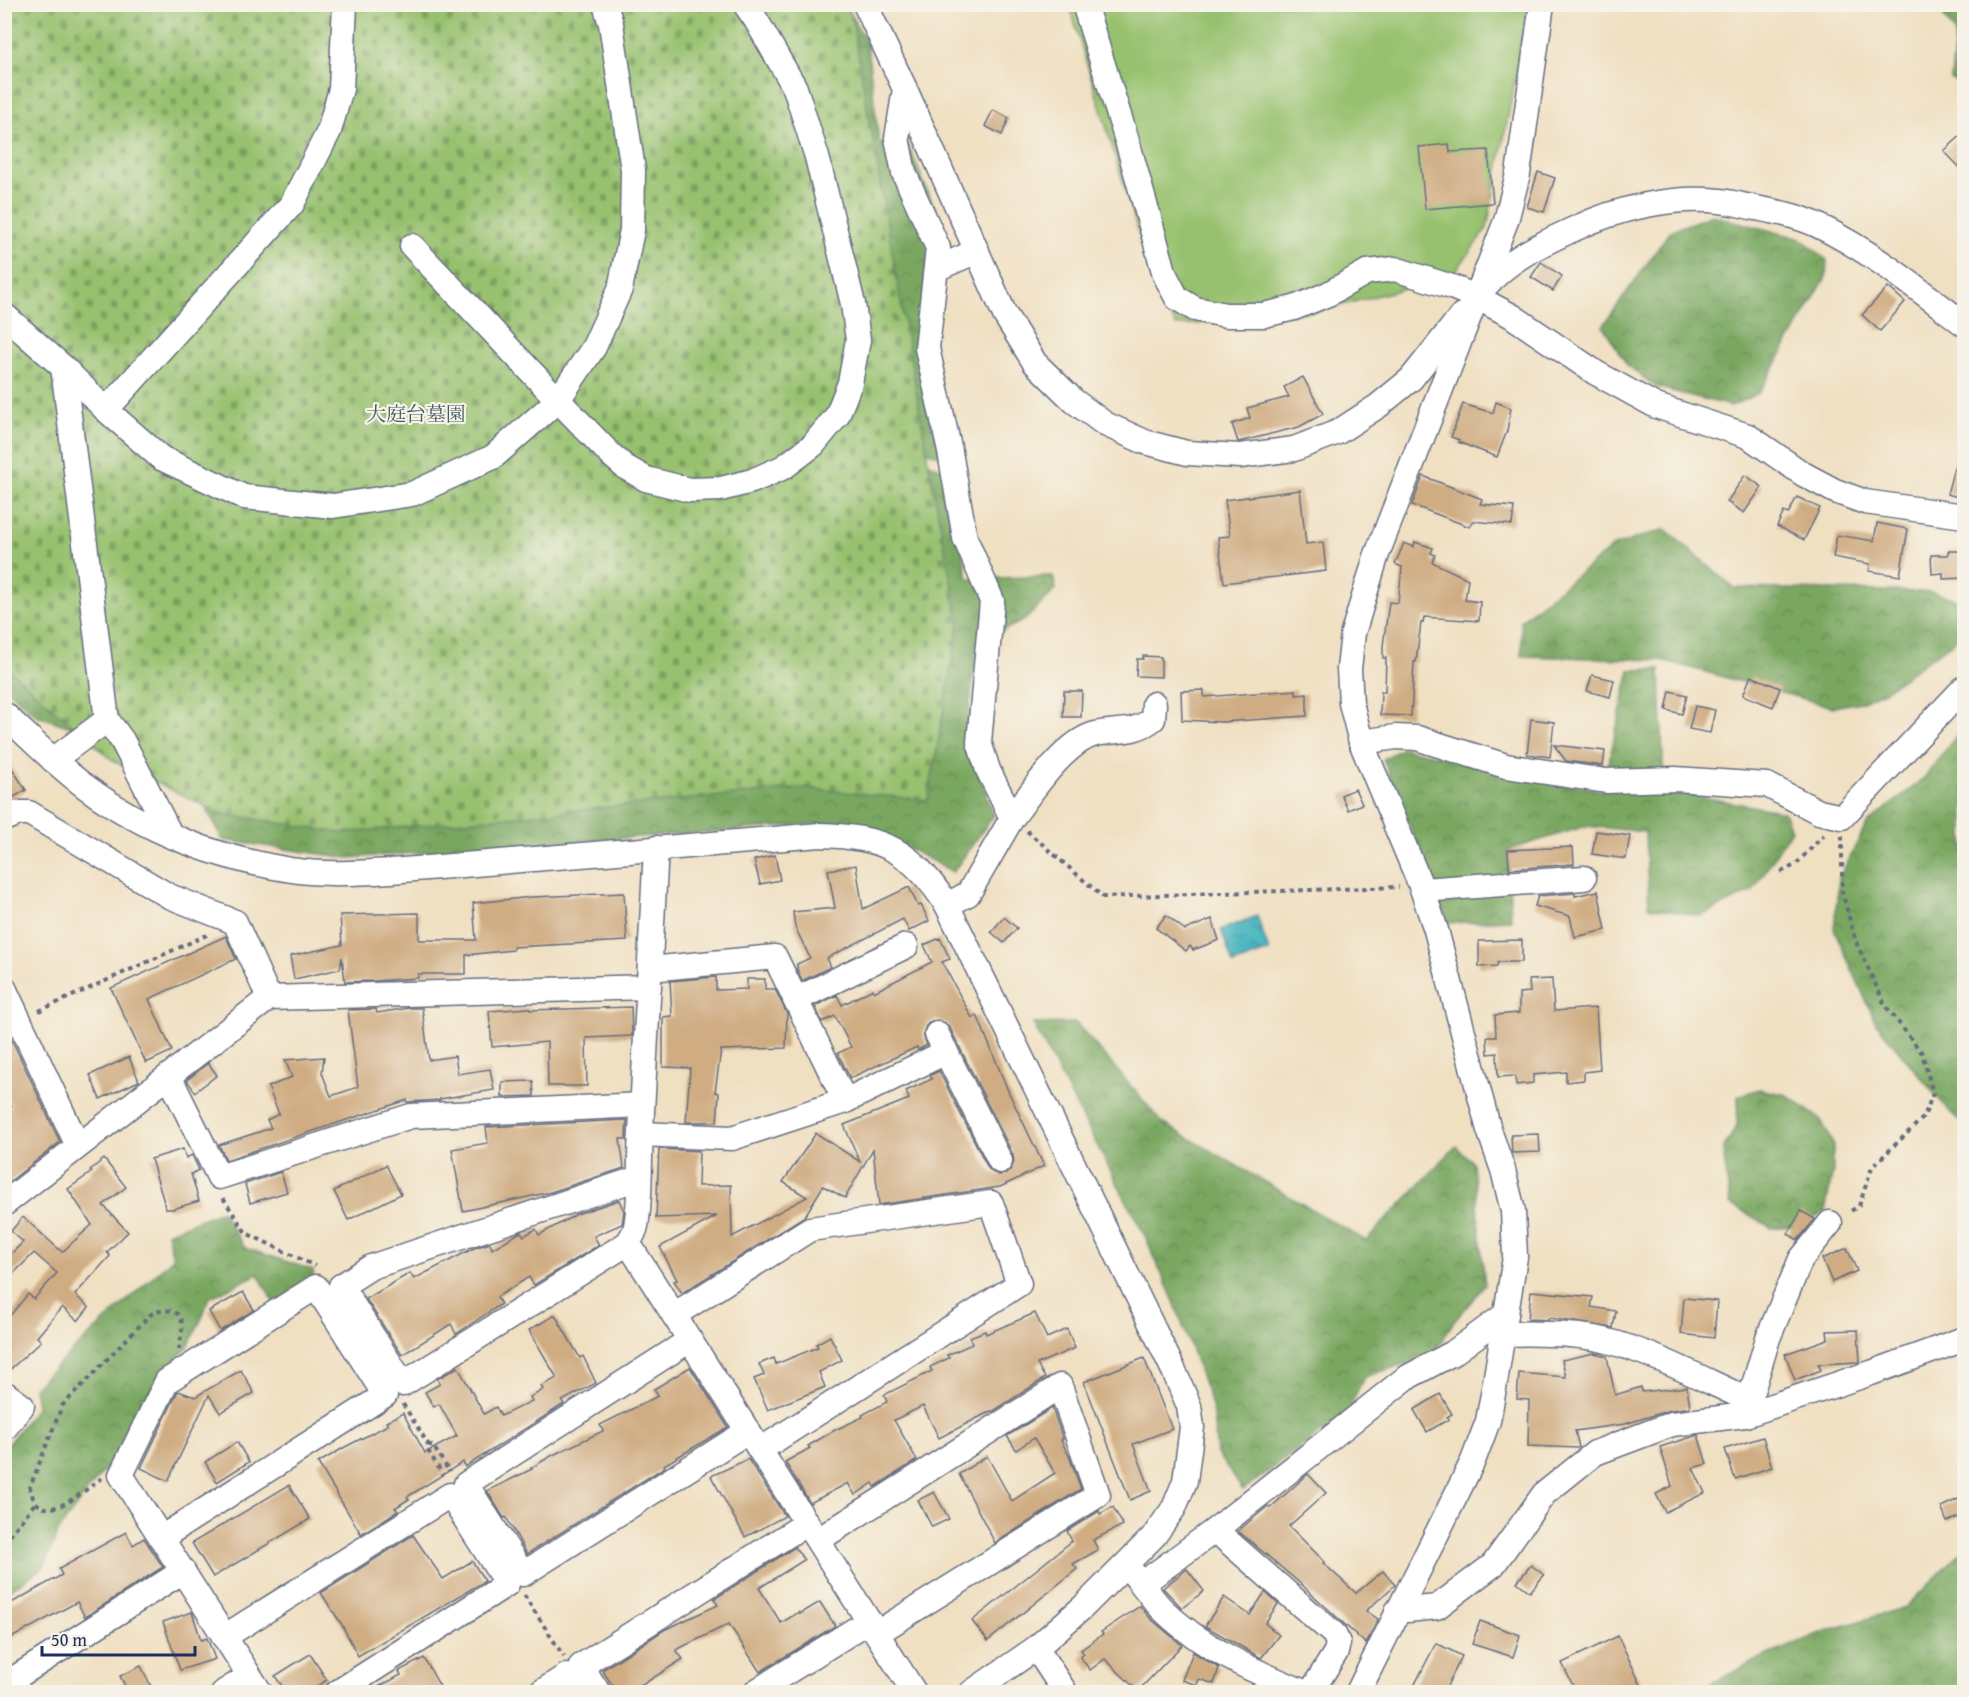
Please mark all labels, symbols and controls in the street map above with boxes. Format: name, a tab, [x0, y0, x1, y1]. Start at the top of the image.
park label: 大庭台墓園	[366, 399, 466, 428]
scale bar	[42, 1619, 195, 1657]
text: 50 m	[51, 1626, 87, 1653]

